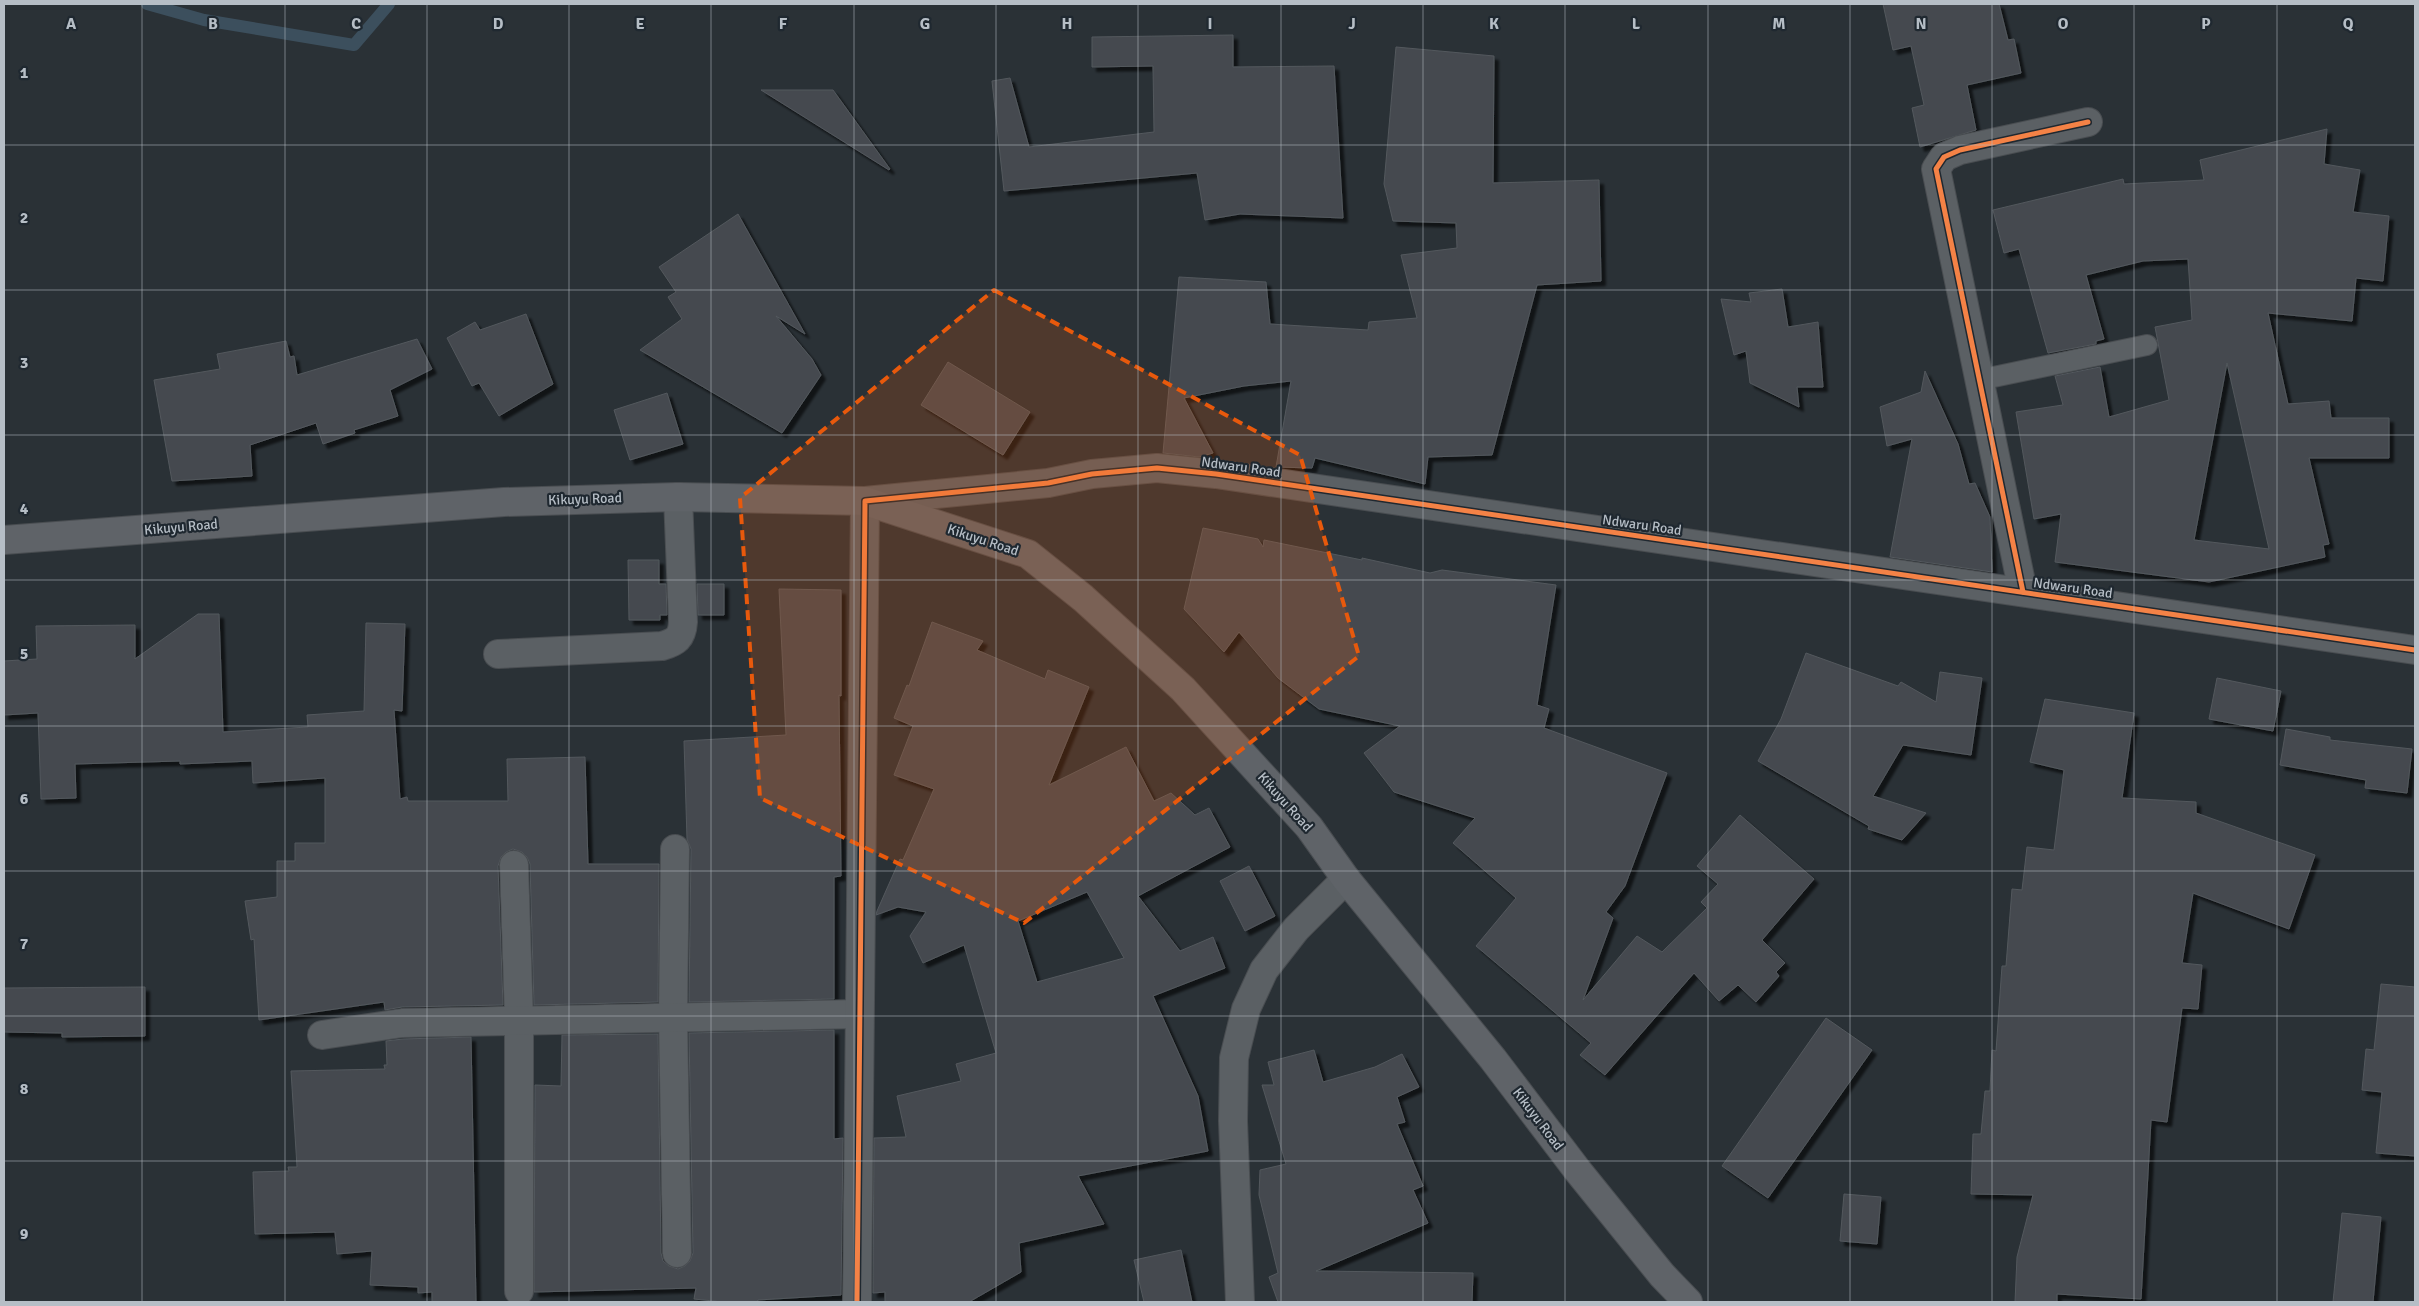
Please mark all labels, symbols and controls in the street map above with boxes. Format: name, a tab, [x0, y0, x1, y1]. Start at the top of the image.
text: A	[66, 14, 77, 34]
text: B	[208, 14, 218, 34]
text: C	[351, 14, 361, 34]
text: D	[493, 14, 504, 34]
text: E	[635, 14, 645, 34]
text: F	[779, 14, 788, 34]
text: G	[920, 14, 930, 34]
text: H	[1062, 14, 1072, 34]
text: I	[1207, 14, 1213, 34]
text: J	[1348, 14, 1356, 34]
text: K	[1489, 14, 1499, 34]
text: L	[1632, 14, 1641, 34]
text: M	[1772, 14, 1786, 34]
text: N	[1915, 14, 1927, 34]
text: O	[2058, 14, 2069, 34]
text: P	[2201, 14, 2211, 34]
text: Q	[2343, 14, 2354, 34]
text: 1	[20, 63, 29, 83]
text: 2	[20, 208, 28, 228]
text: 3	[20, 353, 28, 373]
street label: Ndwaru Road	[1200, 453, 1282, 481]
street label: Kikuyu Road	[548, 489, 622, 509]
text: 4	[20, 499, 29, 519]
street label: Ndwaru Road	[1601, 511, 1683, 539]
street label: Kikuyu Road	[143, 515, 219, 539]
street label: Kikuyu Road	[945, 521, 1021, 559]
street label: Ndwaru Road	[2032, 574, 2114, 602]
text: 5	[20, 644, 28, 664]
street label: Kikuyu Road	[1254, 769, 1316, 835]
text: 6	[20, 789, 29, 809]
text: 7	[20, 934, 29, 954]
text: 8	[20, 1079, 29, 1099]
street label: Kikuyu Road	[1509, 1084, 1567, 1154]
text: 9	[20, 1224, 29, 1244]

